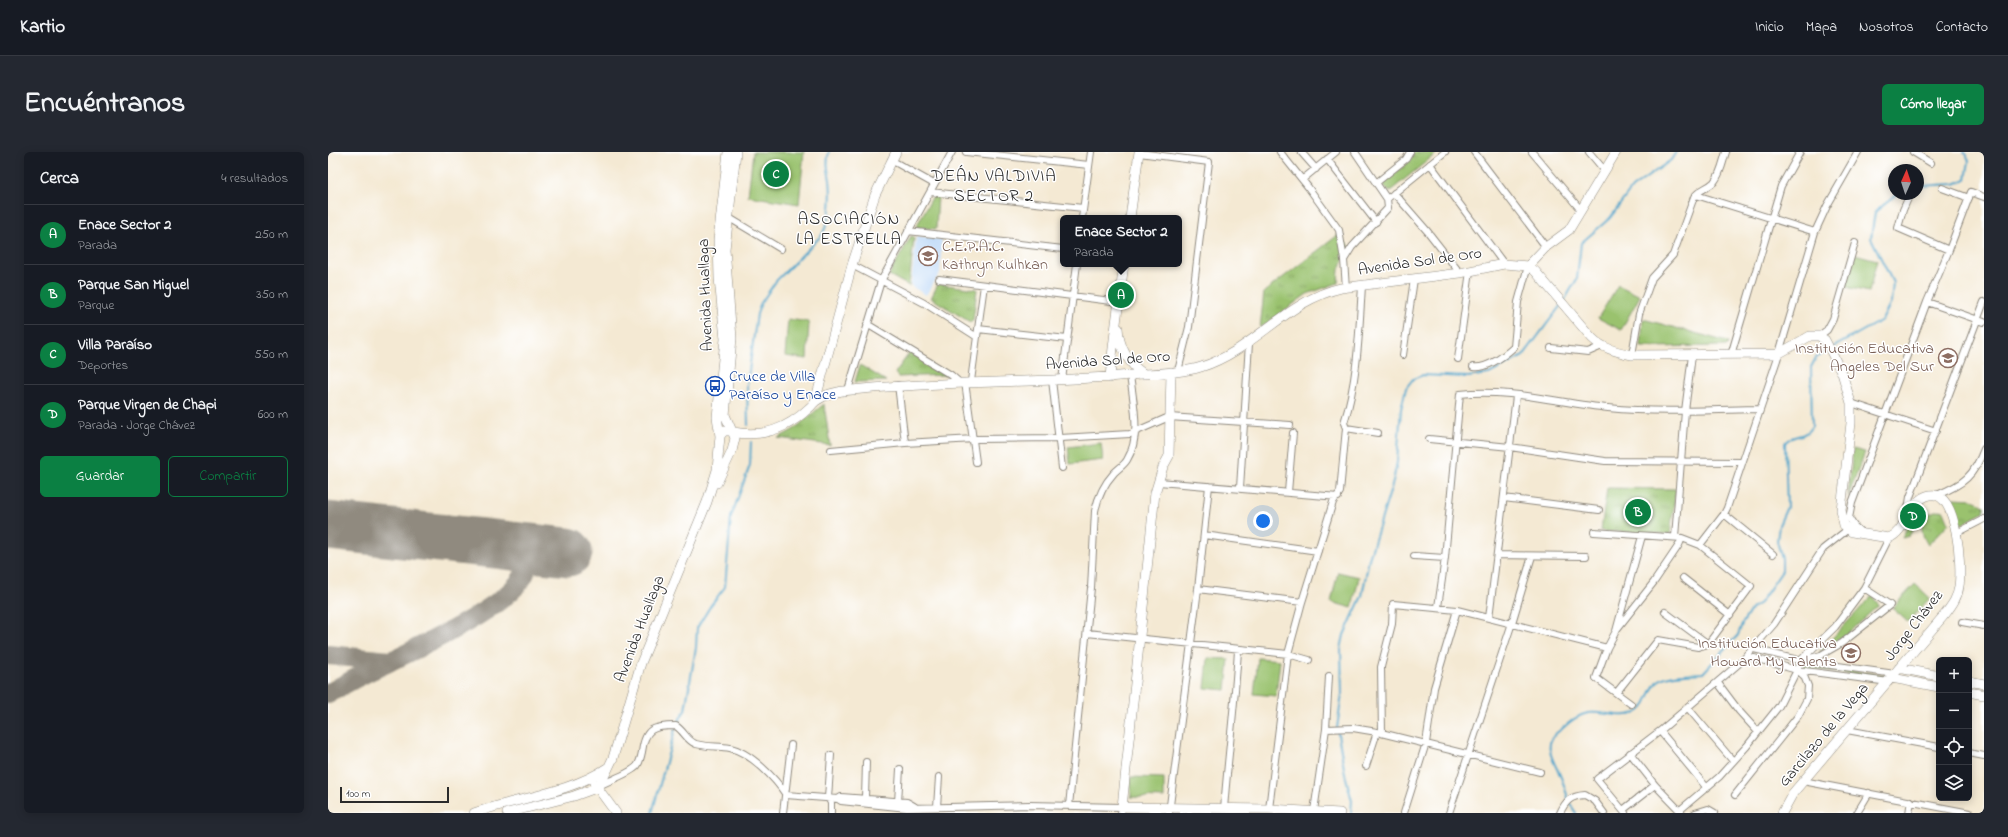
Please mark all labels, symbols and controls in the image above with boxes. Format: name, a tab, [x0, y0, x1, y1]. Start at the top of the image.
text: Kartio	[20, 14, 65, 41]
text: Inicio	[1755, 17, 1784, 38]
text: Mapa	[1806, 17, 1837, 38]
text: Nosotros	[1859, 17, 1914, 38]
text: Contacto	[1936, 17, 1988, 38]
text: Encuéntranos	[24, 84, 185, 125]
button: Cómo llegar	[1882, 84, 1984, 125]
pin: C	[763, 159, 789, 189]
district label: DEÁN VALDIVIA SECTOR 2	[930, 164, 1057, 209]
north arrow	[1888, 164, 1924, 200]
text: Cerca	[40, 166, 79, 191]
text: 4 resultados	[221, 169, 288, 188]
district label: ASOCIACIÓN LA ESTRELLA	[796, 207, 902, 252]
text: Enace Sector 2	[78, 214, 171, 236]
popup	[1060, 215, 1182, 267]
text: Enace Sector 2	[1074, 221, 1168, 243]
text: A	[49, 225, 57, 244]
text: 250 m	[255, 225, 288, 244]
place label: C.E.P.A.C. Kathryn Kulhkan	[942, 235, 1048, 277]
text: Parada	[78, 236, 117, 255]
street label: Avenida Huallaga	[692, 238, 720, 352]
street label: Avenida Sol de Oro	[1357, 241, 1483, 283]
text: Parada	[1074, 243, 1113, 262]
school or university icon: C.E.P.A.C. Kathryn Kulhkan	[917, 245, 939, 267]
text: Parque San Miguel	[78, 274, 189, 296]
pin: A	[1108, 280, 1134, 310]
text: B	[49, 285, 57, 304]
text: 350 m	[256, 285, 288, 304]
text: Parque	[78, 296, 114, 315]
text: Villa Paraíso	[78, 334, 152, 356]
place label: Institución Educativa Angeles Del Sur	[1795, 337, 1934, 379]
text: C	[49, 345, 57, 364]
text: 550 m	[254, 345, 288, 364]
street label: Avenida Sol de Oro	[1045, 345, 1171, 377]
school or university icon: Institución Educativa Angeles Del Sur	[1937, 347, 1959, 369]
text: Deportes	[78, 356, 128, 375]
place label: Cruce de Villa Paraíso y Enace	[729, 365, 837, 407]
bus stop icon: Cruce de Villa Paraíso y Enace	[704, 375, 726, 397]
text: Parque Virgen de Chapi	[78, 394, 217, 416]
text: D	[48, 405, 58, 424]
text: 600 m	[258, 405, 288, 424]
text: Parada · Jorge Chávez	[78, 416, 195, 435]
button: Guardar	[40, 456, 160, 497]
button: Compartir	[168, 456, 288, 497]
pin: B	[1625, 497, 1651, 527]
pin: D	[1900, 501, 1926, 531]
your location	[1253, 511, 1273, 531]
street label: Avenida Huallaga	[609, 572, 671, 686]
street label: Jorge Chávez	[1879, 585, 1950, 667]
place label: Institución Educativa Howard My Talents	[1698, 632, 1837, 674]
school or university icon: Institución Educativa Howard My Talents	[1840, 642, 1862, 664]
map controls	[1936, 657, 1972, 801]
button: +	[1936, 657, 1972, 693]
street label: Garcilazo de la Vega	[1773, 677, 1875, 793]
button: −	[1936, 693, 1972, 729]
button: locate	[1936, 729, 1972, 765]
button: layers	[1936, 765, 1972, 801]
scale bar	[340, 785, 449, 804]
text: 100 m	[346, 786, 370, 802]

